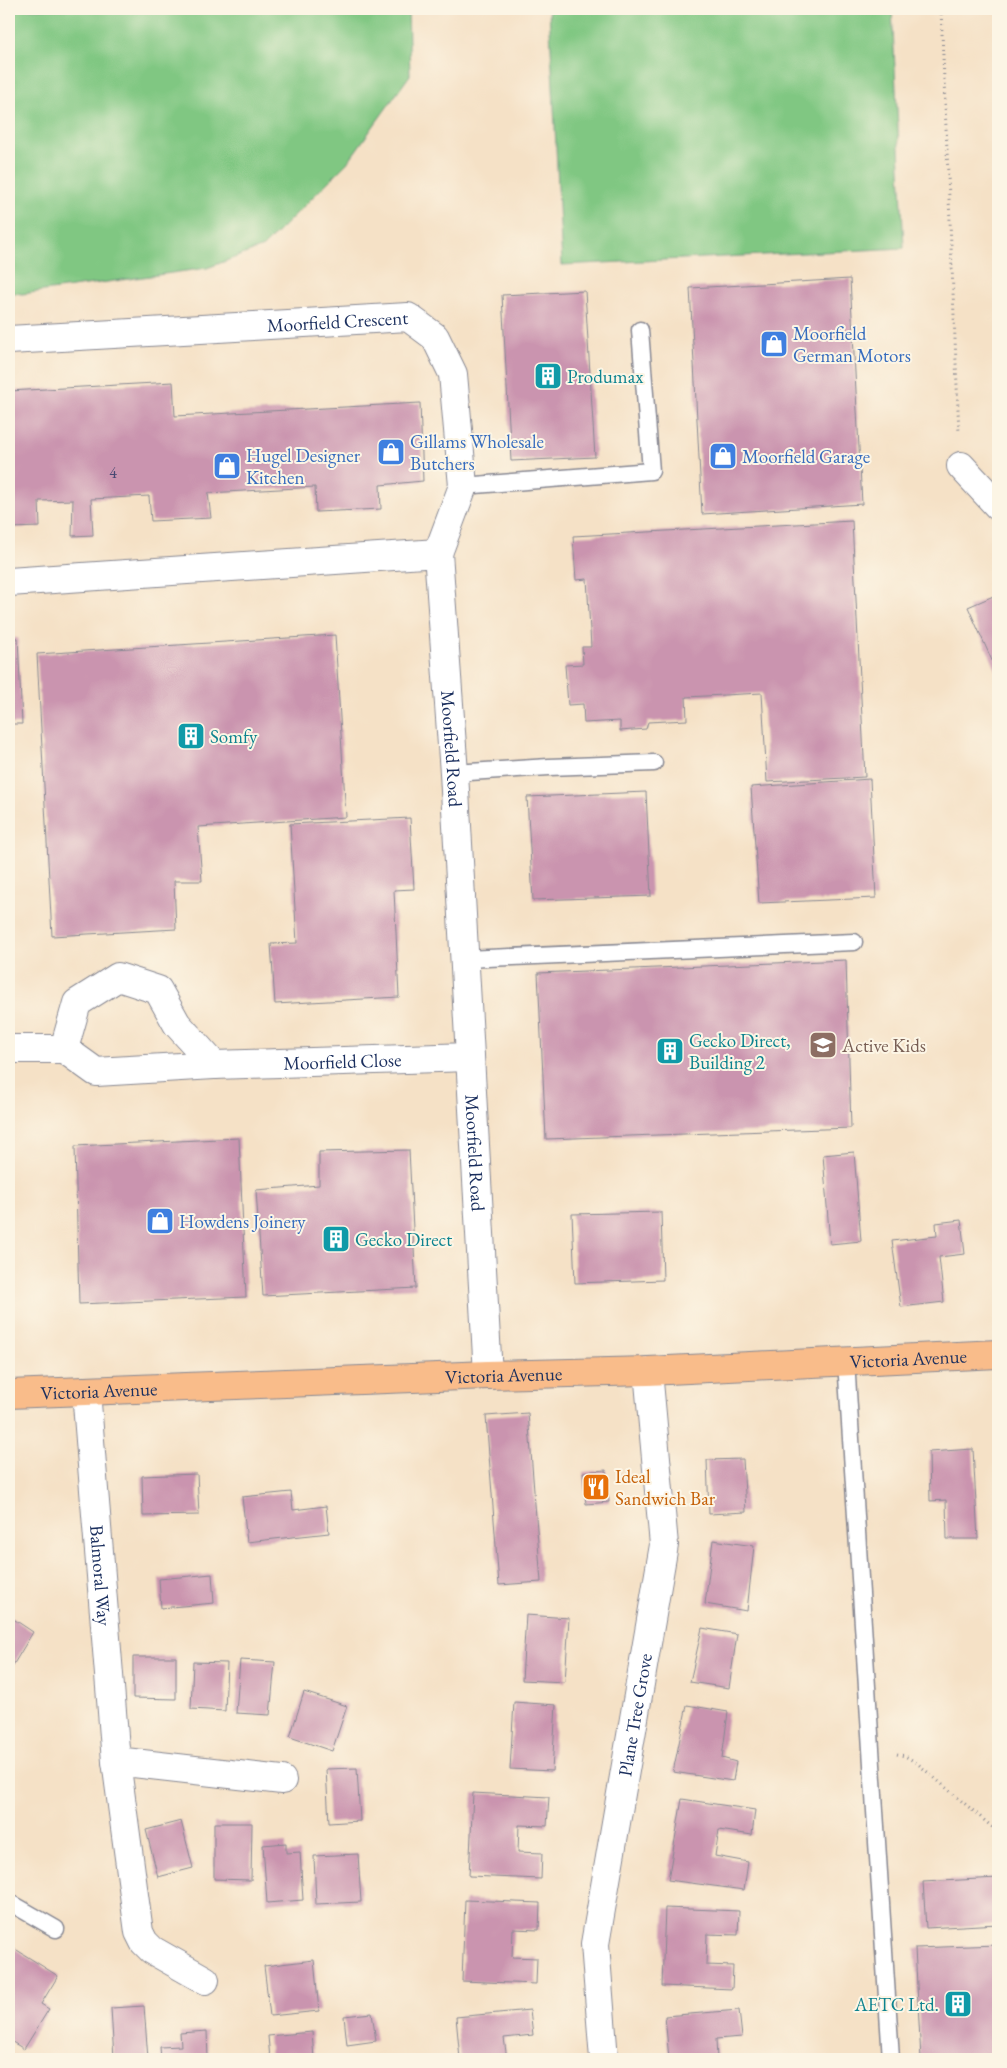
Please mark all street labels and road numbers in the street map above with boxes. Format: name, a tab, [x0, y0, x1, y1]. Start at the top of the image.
street label: Moorfield Crescent	[266, 305, 409, 338]
street label: Moorfield Road	[436, 689, 468, 808]
street label: Moorfield Close	[283, 1047, 402, 1075]
street label: Moorfield Road	[460, 1094, 491, 1212]
street label: Victoria Avenue	[849, 1343, 967, 1374]
street label: Victoria Avenue	[445, 1361, 562, 1389]
street label: Victoria Avenue	[40, 1376, 158, 1405]
street label: Balmoral Way	[84, 1524, 118, 1627]
street label: Plane Tree Grove	[612, 1651, 658, 1778]

